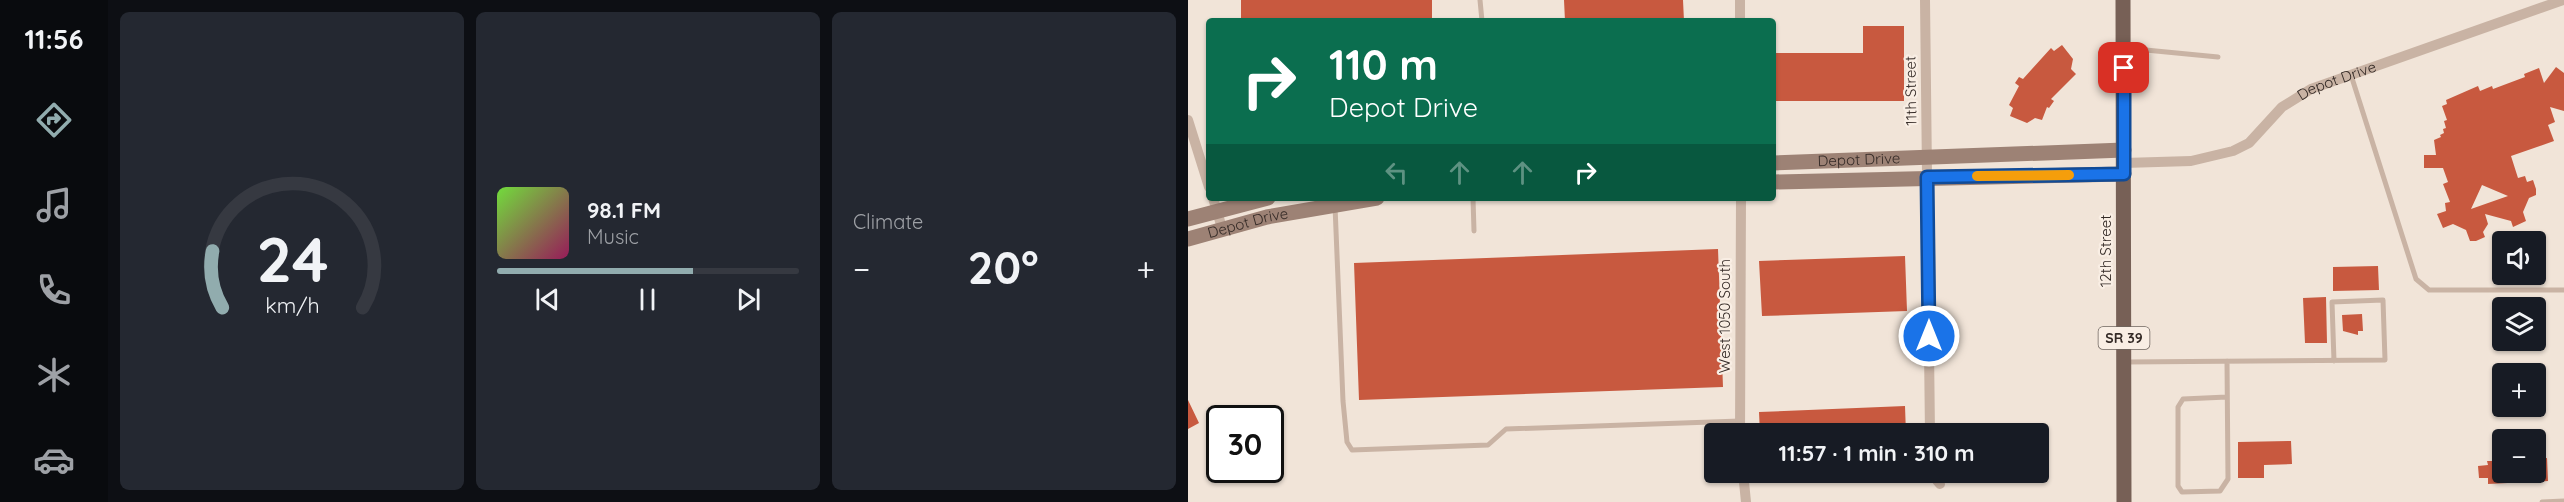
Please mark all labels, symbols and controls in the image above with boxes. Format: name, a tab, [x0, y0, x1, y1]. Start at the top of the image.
text: 11:56	[25, 22, 83, 56]
text: 110 m	[1329, 38, 1438, 91]
icon: right	[1230, 42, 1308, 120]
pin	[2098, 42, 2149, 93]
icon: arrive	[2107, 51, 2140, 84]
street label: 11th Street	[1900, 56, 1921, 126]
street label: Depot Drive	[2293, 57, 2378, 104]
text: Depot Drive	[1329, 90, 1478, 124]
icon: directions	[33, 99, 75, 141]
street label: Depot Drive	[1817, 148, 1901, 170]
icon: left	[1380, 156, 1413, 189]
icon: ahead	[1443, 156, 1476, 189]
icon: ahead	[1506, 156, 1539, 189]
icon: right	[1569, 156, 1602, 189]
icon: music	[33, 184, 75, 226]
text: 98.1 FM	[587, 196, 661, 224]
street label: Depot Drive	[1205, 203, 1290, 242]
text: Climate	[853, 209, 923, 234]
street label: 12th Street	[2096, 215, 2115, 287]
text: 24	[256, 220, 328, 298]
text: Music	[587, 224, 639, 249]
map controls	[2492, 231, 2546, 483]
button: sound	[2492, 231, 2546, 285]
text: 20°	[968, 239, 1039, 295]
text: −	[853, 248, 870, 289]
text: +	[1136, 248, 1155, 289]
street label: West 1050 South	[1715, 259, 1734, 373]
icon: phone	[33, 269, 75, 311]
icon: previous	[531, 283, 564, 316]
icon: pause	[631, 283, 664, 316]
icon: next	[732, 283, 765, 316]
text: km/h	[265, 292, 319, 318]
button: layers	[2492, 297, 2546, 351]
position arrow	[1897, 304, 1961, 368]
road number: SR 39	[2098, 327, 2150, 349]
icon: climate	[33, 354, 75, 396]
button: +	[2492, 363, 2546, 417]
speed limit sign: 30	[1206, 405, 1284, 483]
button: −	[2492, 429, 2546, 483]
icon: car	[33, 439, 75, 481]
text: 11:57 · 1 min · 310 m	[1779, 439, 1974, 467]

